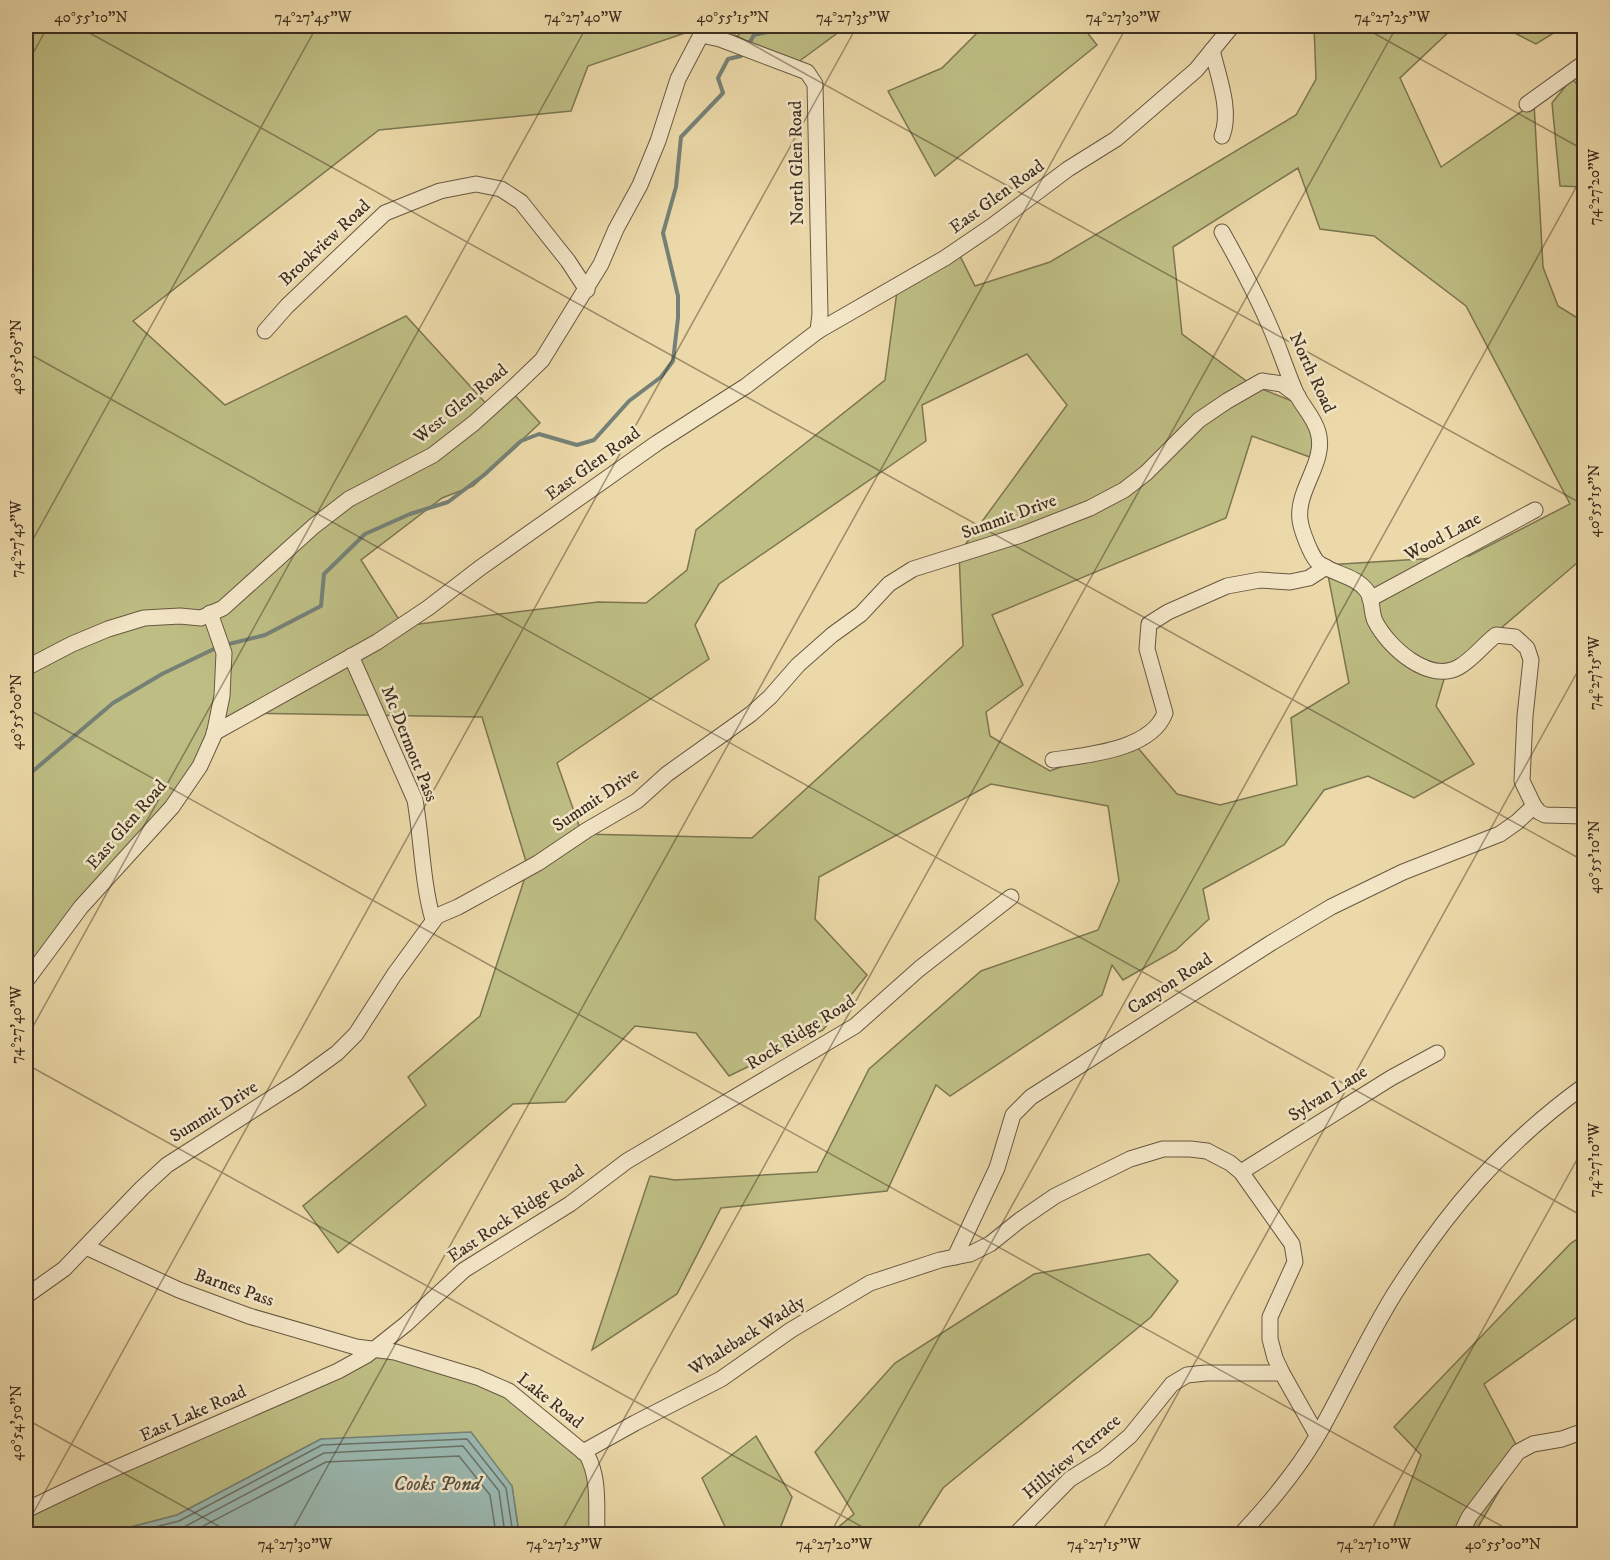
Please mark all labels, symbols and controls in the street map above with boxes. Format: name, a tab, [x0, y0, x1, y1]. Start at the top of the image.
text: 40°55'10"N	[54, 8, 128, 27]
text: 74°27'45"W	[274, 8, 352, 27]
text: 74°27'40"W	[544, 8, 622, 27]
text: 40°55'15"N	[697, 8, 769, 27]
text: 74°27'35"W	[816, 8, 890, 27]
text: 74°27'30"W	[1086, 8, 1161, 27]
text: 74°27'25"W	[1354, 8, 1430, 27]
street label: North Glen Road	[785, 100, 809, 226]
text: 74°27'20"W	[1585, 149, 1604, 225]
street label: East Glen Road	[945, 155, 1049, 239]
street label: Brookview Road	[275, 195, 375, 291]
text: 40°55'05"N	[7, 319, 26, 395]
street label: North Road	[1284, 329, 1340, 417]
street label: West Glen Road	[409, 359, 512, 449]
street label: East Glen Road	[541, 422, 645, 506]
text: 40°55'15"N	[1585, 465, 1604, 537]
street label: Summit Drive	[959, 490, 1059, 544]
text: 74°27'45"W	[7, 500, 26, 578]
street label: Wood Lane	[1400, 508, 1485, 567]
text: 74°27'15"W	[1585, 636, 1604, 710]
text: 40°55'00"N	[7, 674, 26, 750]
street label: Mc Dermott Pass	[376, 683, 442, 805]
street label: Summit Drive	[549, 763, 643, 837]
street label: East Glen Road	[82, 776, 172, 874]
text: 40°55'10"N	[1585, 820, 1604, 894]
street label: Canyon Road	[1123, 948, 1217, 1020]
text: 74°27'40"W	[7, 986, 26, 1064]
street label: Rock Ridge Road	[743, 991, 859, 1075]
street label: Sylvan Lane	[1284, 1061, 1372, 1127]
street label: Summit Drive	[166, 1076, 262, 1148]
text: 74°27'10"W	[1585, 1122, 1604, 1197]
street label: East Rock Ridge Road	[443, 1160, 589, 1268]
street label: Barnes Pass	[191, 1264, 277, 1312]
street label: Whaleback Waddy	[684, 1291, 810, 1381]
street label: Lake Road	[513, 1368, 588, 1434]
street label: East Lake Road	[136, 1381, 250, 1447]
text: 40°54'50"N	[7, 1385, 26, 1461]
street label: Hillview Terrace	[1018, 1410, 1126, 1504]
water label: Cooks Pond	[393, 1472, 484, 1497]
text: 74°27'30"W	[258, 1535, 333, 1554]
text: 74°27'25"W	[526, 1535, 602, 1554]
text: 74°27'20"W	[796, 1535, 872, 1554]
text: 74°27'15"W	[1067, 1535, 1141, 1554]
text: 74°27'10"W	[1337, 1535, 1412, 1554]
text: 40°55'00"N	[1465, 1535, 1541, 1554]

